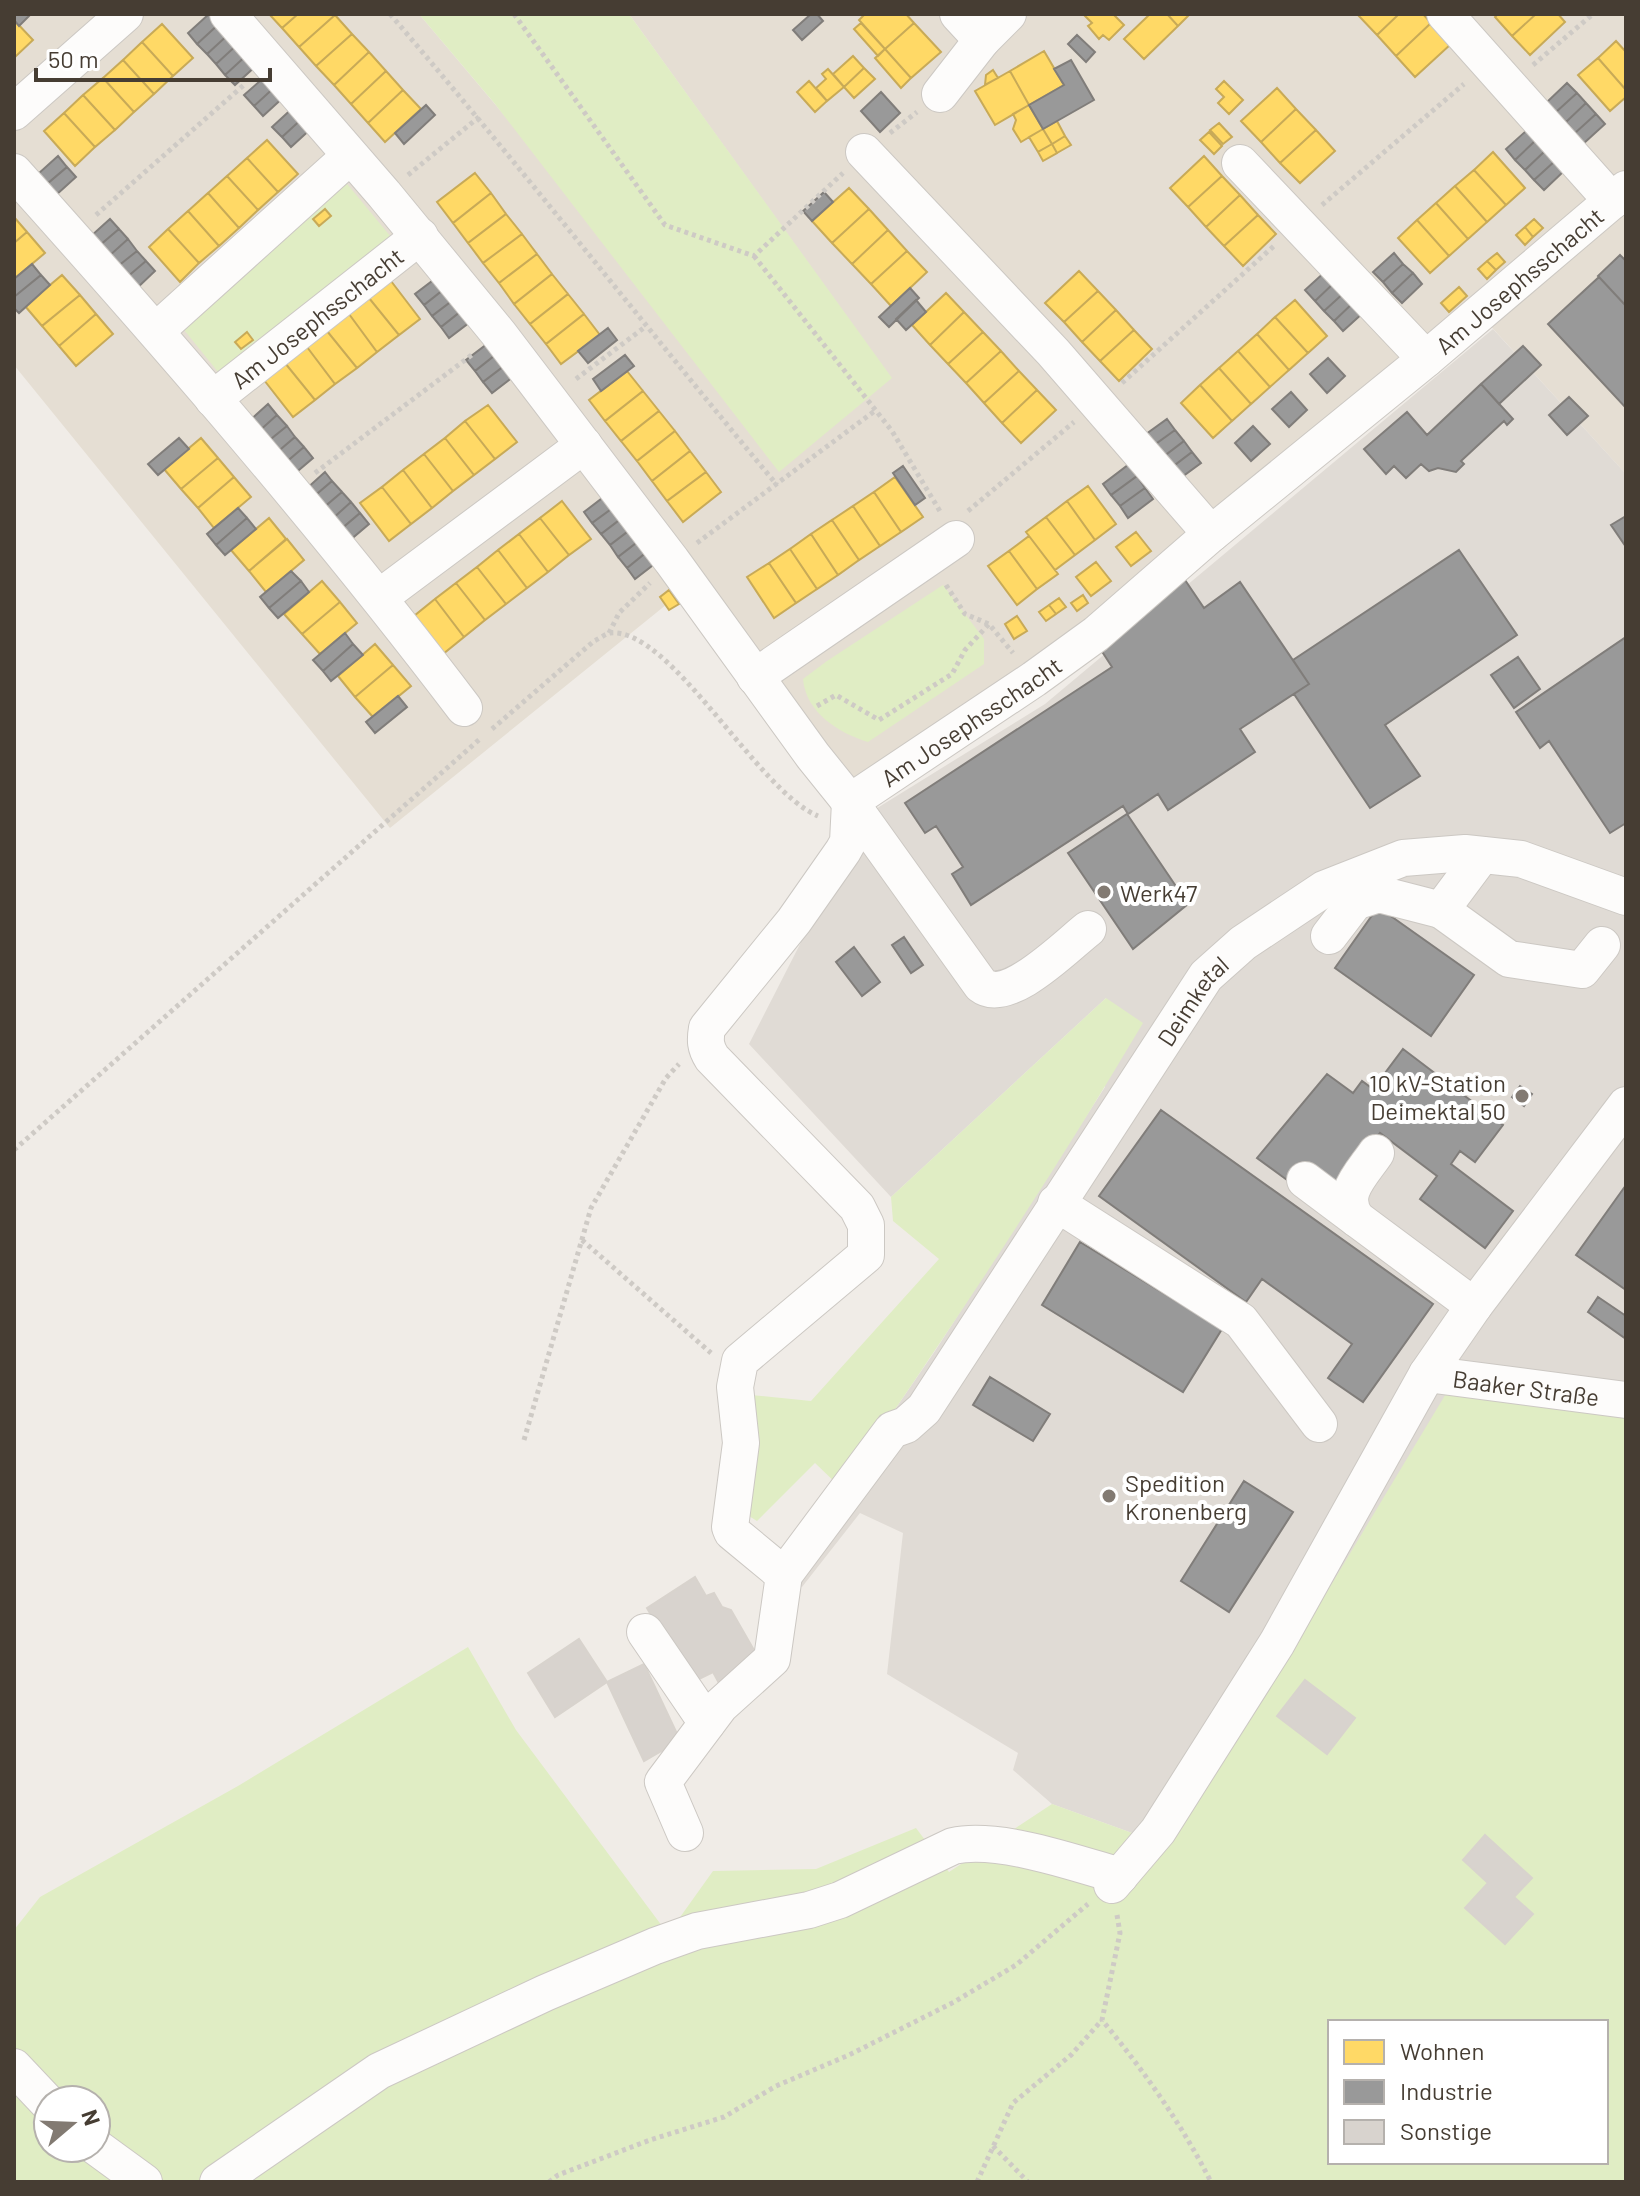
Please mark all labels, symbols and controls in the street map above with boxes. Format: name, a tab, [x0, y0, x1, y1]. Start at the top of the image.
scale bar	[36, 32, 270, 82]
text: 50 m	[48, 44, 99, 73]
street label: Am Josephsschacht	[1429, 201, 1609, 359]
street label: Am Josephsschacht	[225, 241, 409, 394]
street label: Am Josephsschacht	[875, 650, 1067, 792]
place label: Werk47	[1120, 878, 1197, 907]
marker: Werk47	[1095, 883, 1113, 901]
street label: Deimketal	[1150, 949, 1234, 1051]
place label: 10 kV-Station Deimektal 50	[1369, 1068, 1506, 1125]
marker: 10 kV-Station Deimektal 50	[1513, 1087, 1531, 1105]
street label: Baaker Straße	[1451, 1363, 1601, 1411]
place label: Spedition Kronenberg	[1125, 1468, 1247, 1525]
marker: Spedition Kronenberg	[1100, 1487, 1118, 1505]
legend	[1328, 2020, 1608, 2164]
text: Wohnen	[1400, 2036, 1484, 2065]
text: Industrie	[1400, 2076, 1493, 2105]
north arrow	[32, 2084, 112, 2164]
text: N	[77, 2106, 107, 2128]
text: Sonstige	[1400, 2116, 1492, 2145]

